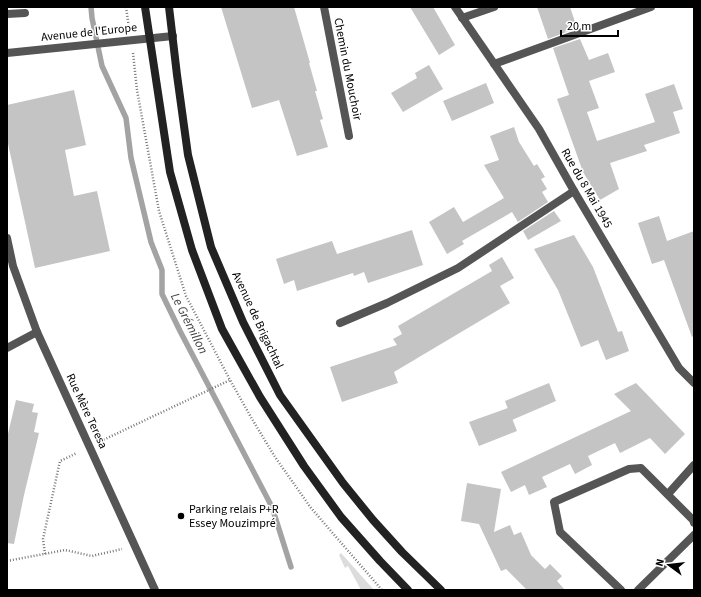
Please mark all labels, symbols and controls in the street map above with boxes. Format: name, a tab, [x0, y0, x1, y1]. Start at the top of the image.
scale bar	[561, 12, 618, 38]
street label: Chemin du Mouchoir	[329, 16, 366, 123]
text: 20 m	[567, 18, 591, 35]
street label: Avenue de l'Europe	[40, 19, 138, 46]
street label: Rue du 8 Mai 1945	[557, 145, 616, 231]
street label: Avenue de Brigachtal	[228, 269, 288, 372]
water label: Le Grémillon	[166, 290, 212, 357]
street label: Rue Mère Teresa	[62, 371, 111, 452]
place label: Parking relais P+R Essey Mouzimpré	[189, 501, 279, 532]
marker: Parking relais P+R Essey Mouzimpré	[176, 511, 186, 521]
north arrow	[649, 545, 689, 585]
text: N	[652, 557, 668, 568]

